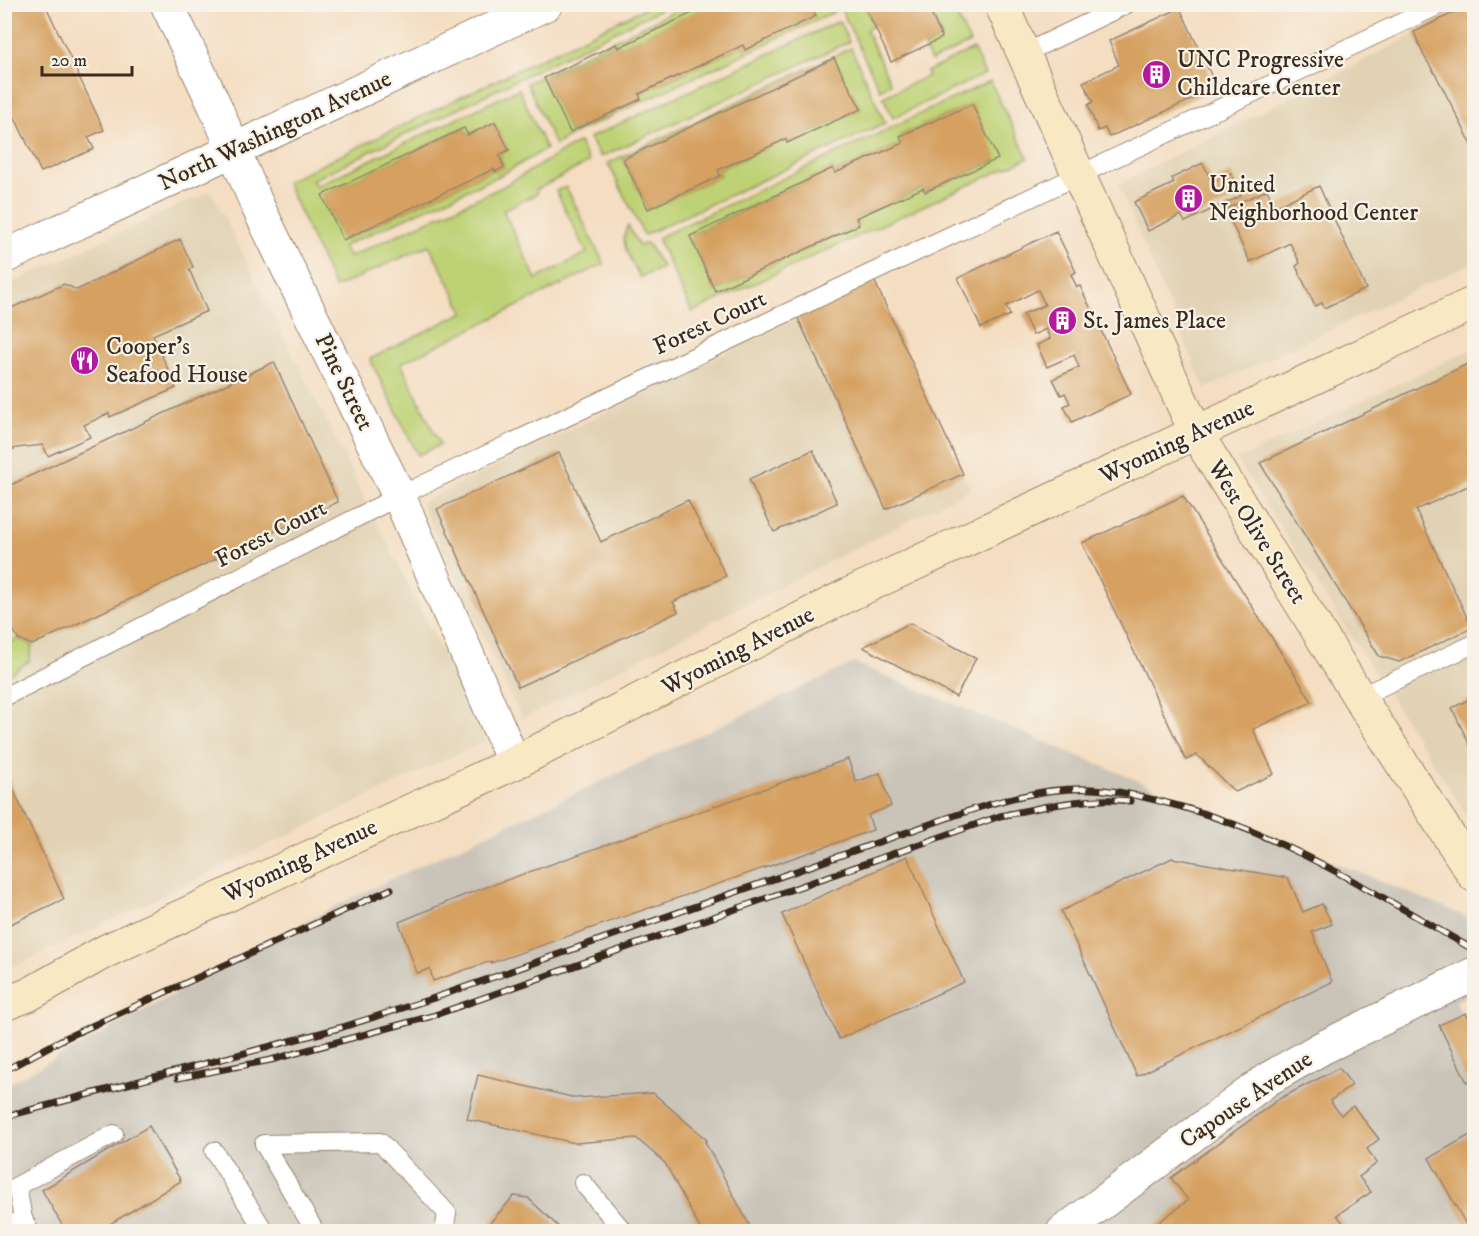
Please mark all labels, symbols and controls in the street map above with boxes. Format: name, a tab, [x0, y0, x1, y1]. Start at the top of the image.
scale bar	[42, 39, 132, 77]
place label: UNC Progressive Childcare Center	[1177, 45, 1344, 103]
text: 20 m	[51, 50, 87, 72]
building icon: UNC Progressive Childcare Center	[1140, 58, 1172, 90]
street label: North Washington Avenue	[154, 64, 396, 198]
place label: United Neighborhood Center	[1209, 170, 1418, 228]
building icon: United Neighborhood Center	[1172, 183, 1204, 215]
street label: Forest Court	[649, 284, 771, 362]
building icon: St. James Place	[1046, 305, 1078, 337]
place label: St. James Place	[1083, 306, 1226, 336]
street label: Pine Street	[308, 328, 381, 436]
place label: Cooper's Seafood House	[106, 332, 248, 390]
restaurant icon: Cooper's Seafood House	[69, 345, 101, 377]
street label: Wyoming Avenue	[1094, 393, 1259, 491]
street label: West Olive Street	[1200, 454, 1313, 610]
street label: Forest Court	[210, 493, 332, 575]
street label: Wyoming Avenue	[656, 600, 819, 703]
street label: Wyoming Avenue	[217, 812, 382, 910]
street label: Capouse Avenue	[1174, 1045, 1318, 1155]

